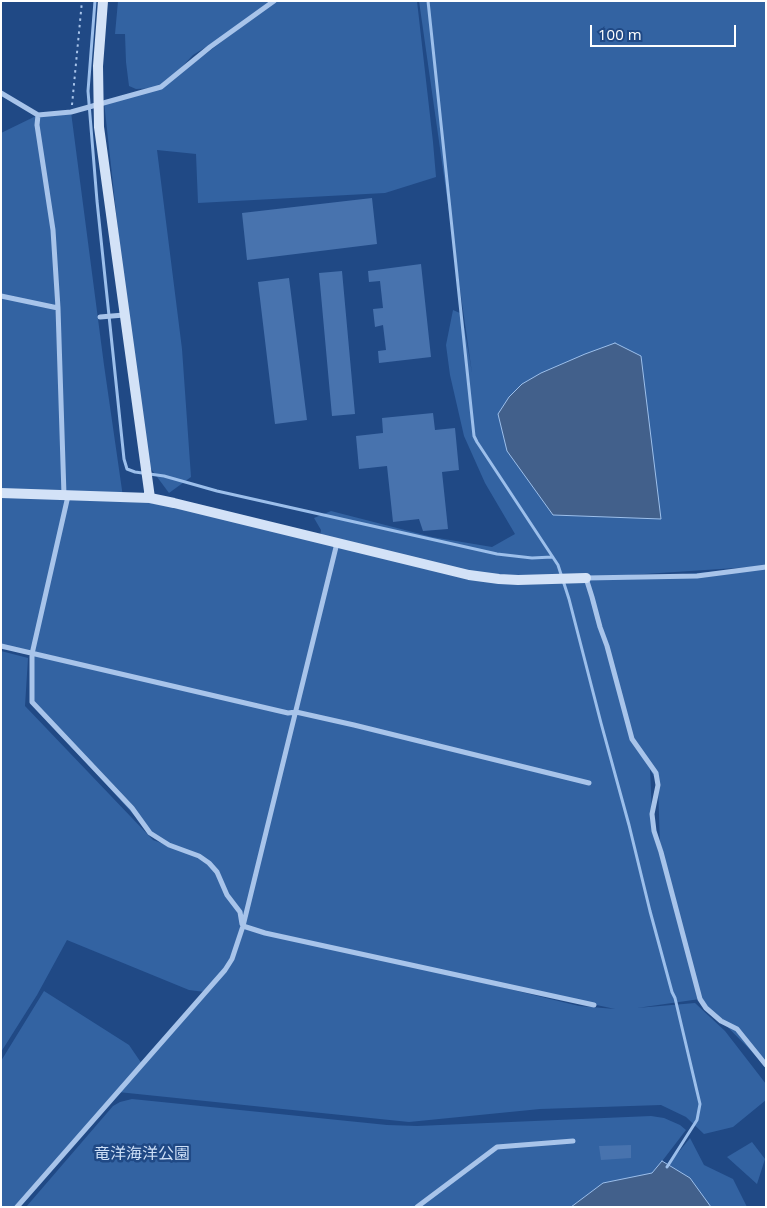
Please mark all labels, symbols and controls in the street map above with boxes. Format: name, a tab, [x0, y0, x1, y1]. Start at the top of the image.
scale bar	[592, 15, 738, 47]
text: 100 m	[598, 24, 642, 44]
park label: 竜洋海洋公園	[94, 1144, 190, 1164]

